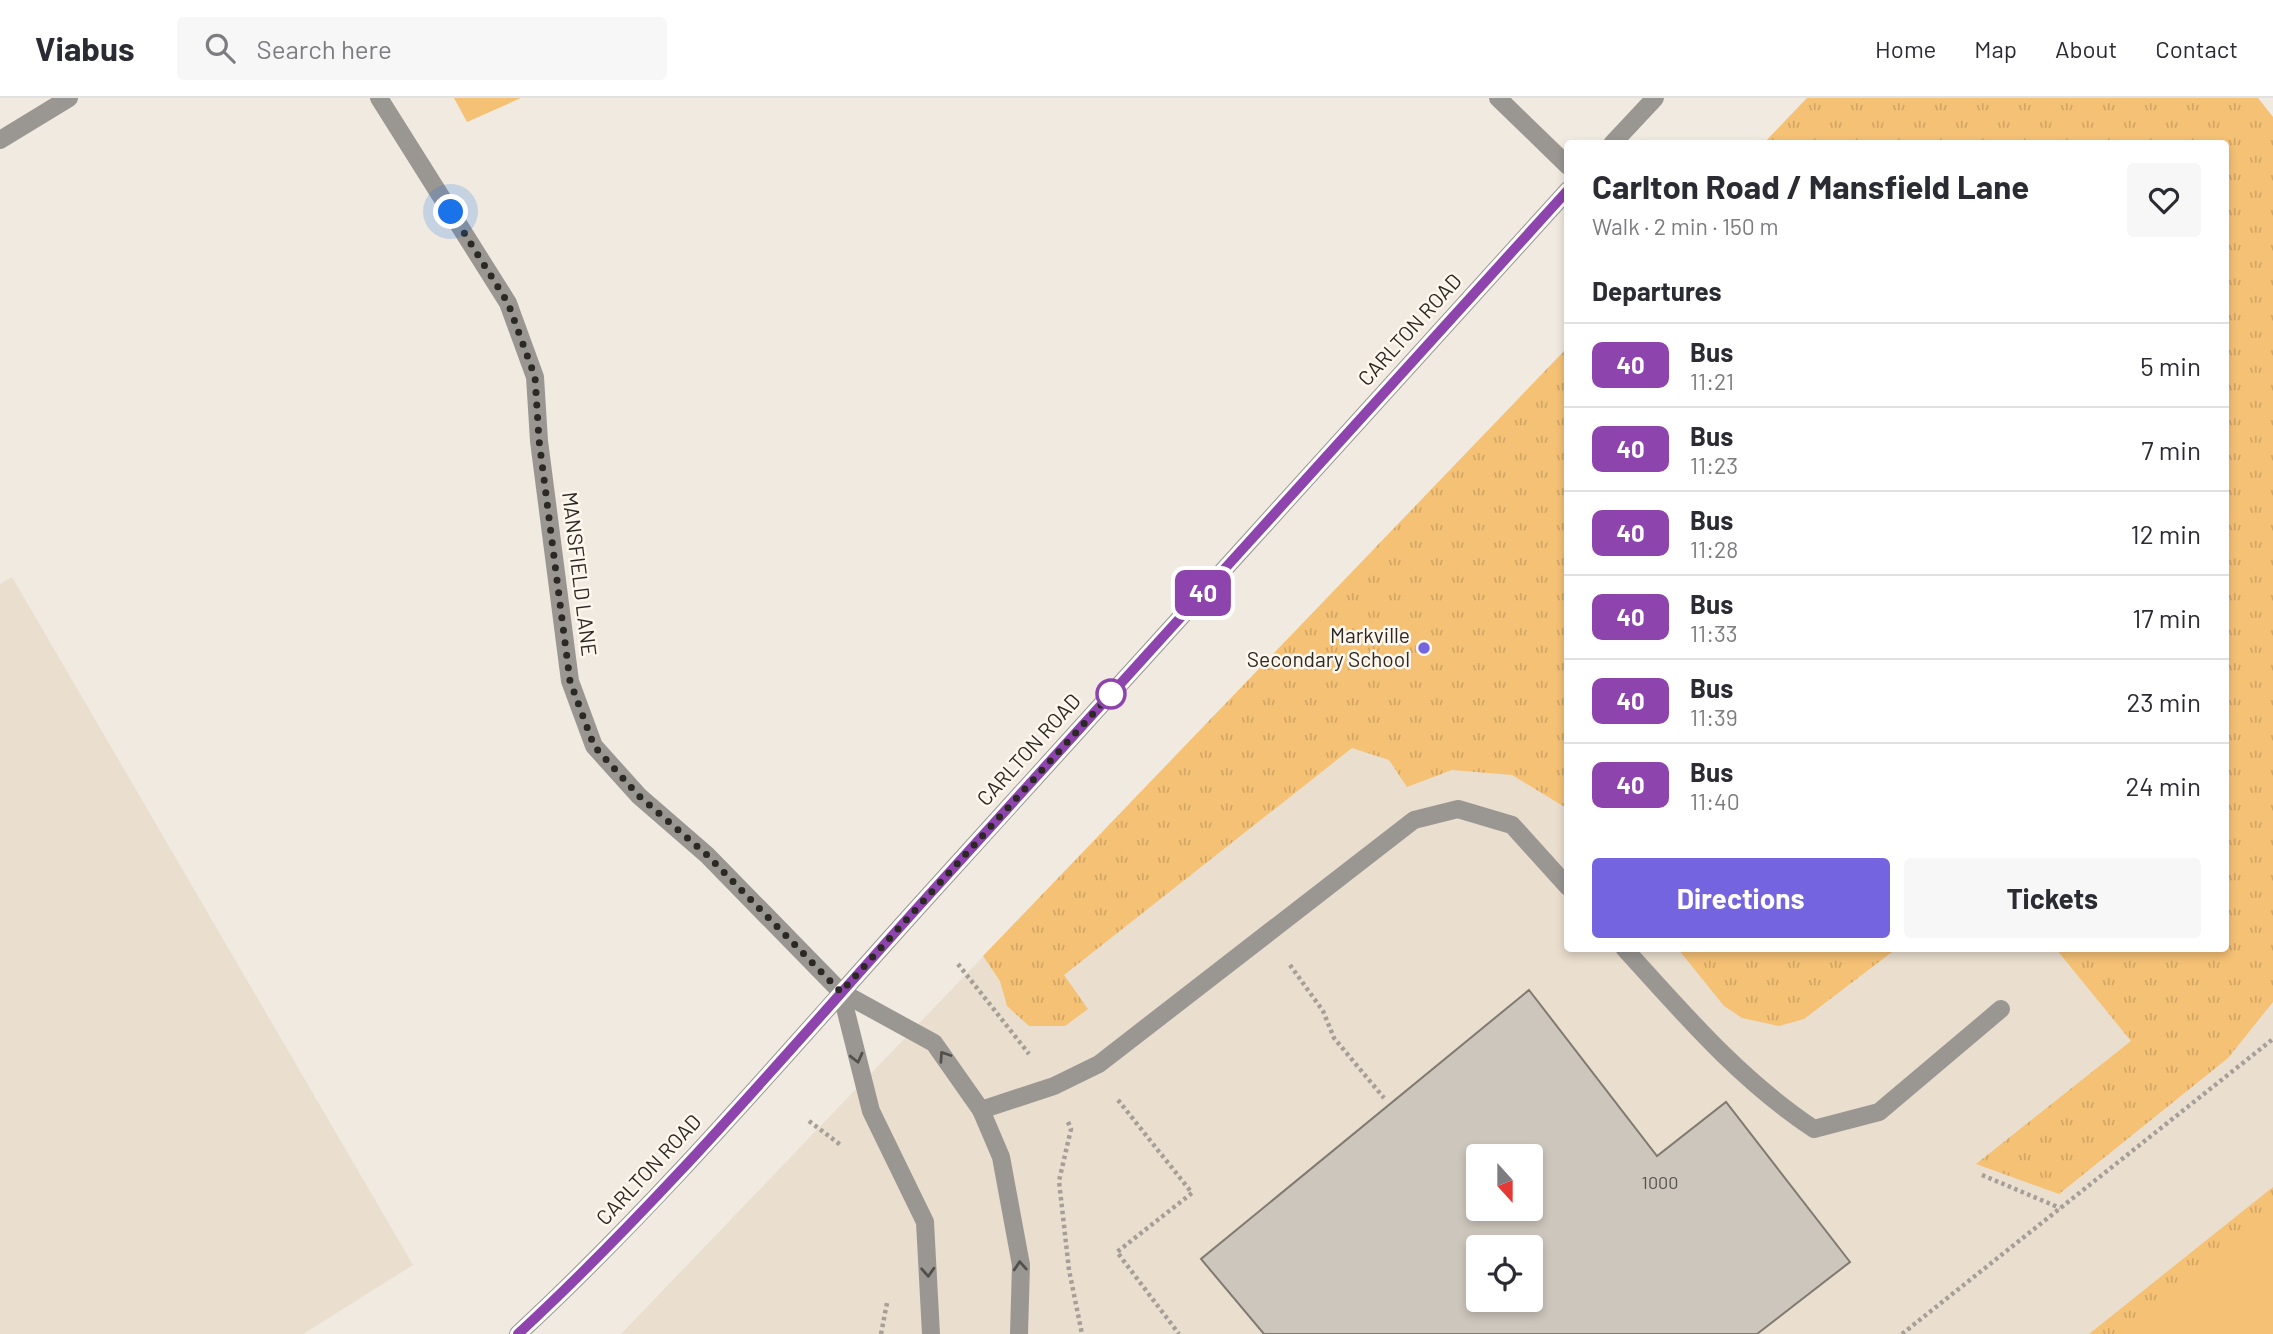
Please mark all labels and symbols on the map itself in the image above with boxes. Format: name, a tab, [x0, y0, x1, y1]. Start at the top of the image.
your location	[433, 194, 468, 229]
street label: CARLTON ROAD	[1352, 268, 1466, 390]
street label: MANSFIELD LANE	[558, 490, 603, 658]
line badge: 40	[1172, 570, 1234, 616]
place label: Markville Secondary School	[1247, 622, 1410, 671]
marker: Markville Secondary School	[1416, 640, 1432, 656]
unlabelled marker	[1096, 679, 1126, 709]
street label: CARLTON ROAD	[971, 688, 1085, 810]
one-way arrow	[939, 1051, 952, 1064]
one-way arrow	[849, 1052, 863, 1064]
street label: CARLTON ROAD	[590, 1108, 706, 1230]
north arrow	[1466, 1144, 1544, 1222]
house number: 1000	[1642, 1171, 1678, 1193]
one-way arrow	[1013, 1260, 1028, 1271]
one-way arrow	[920, 1266, 935, 1277]

